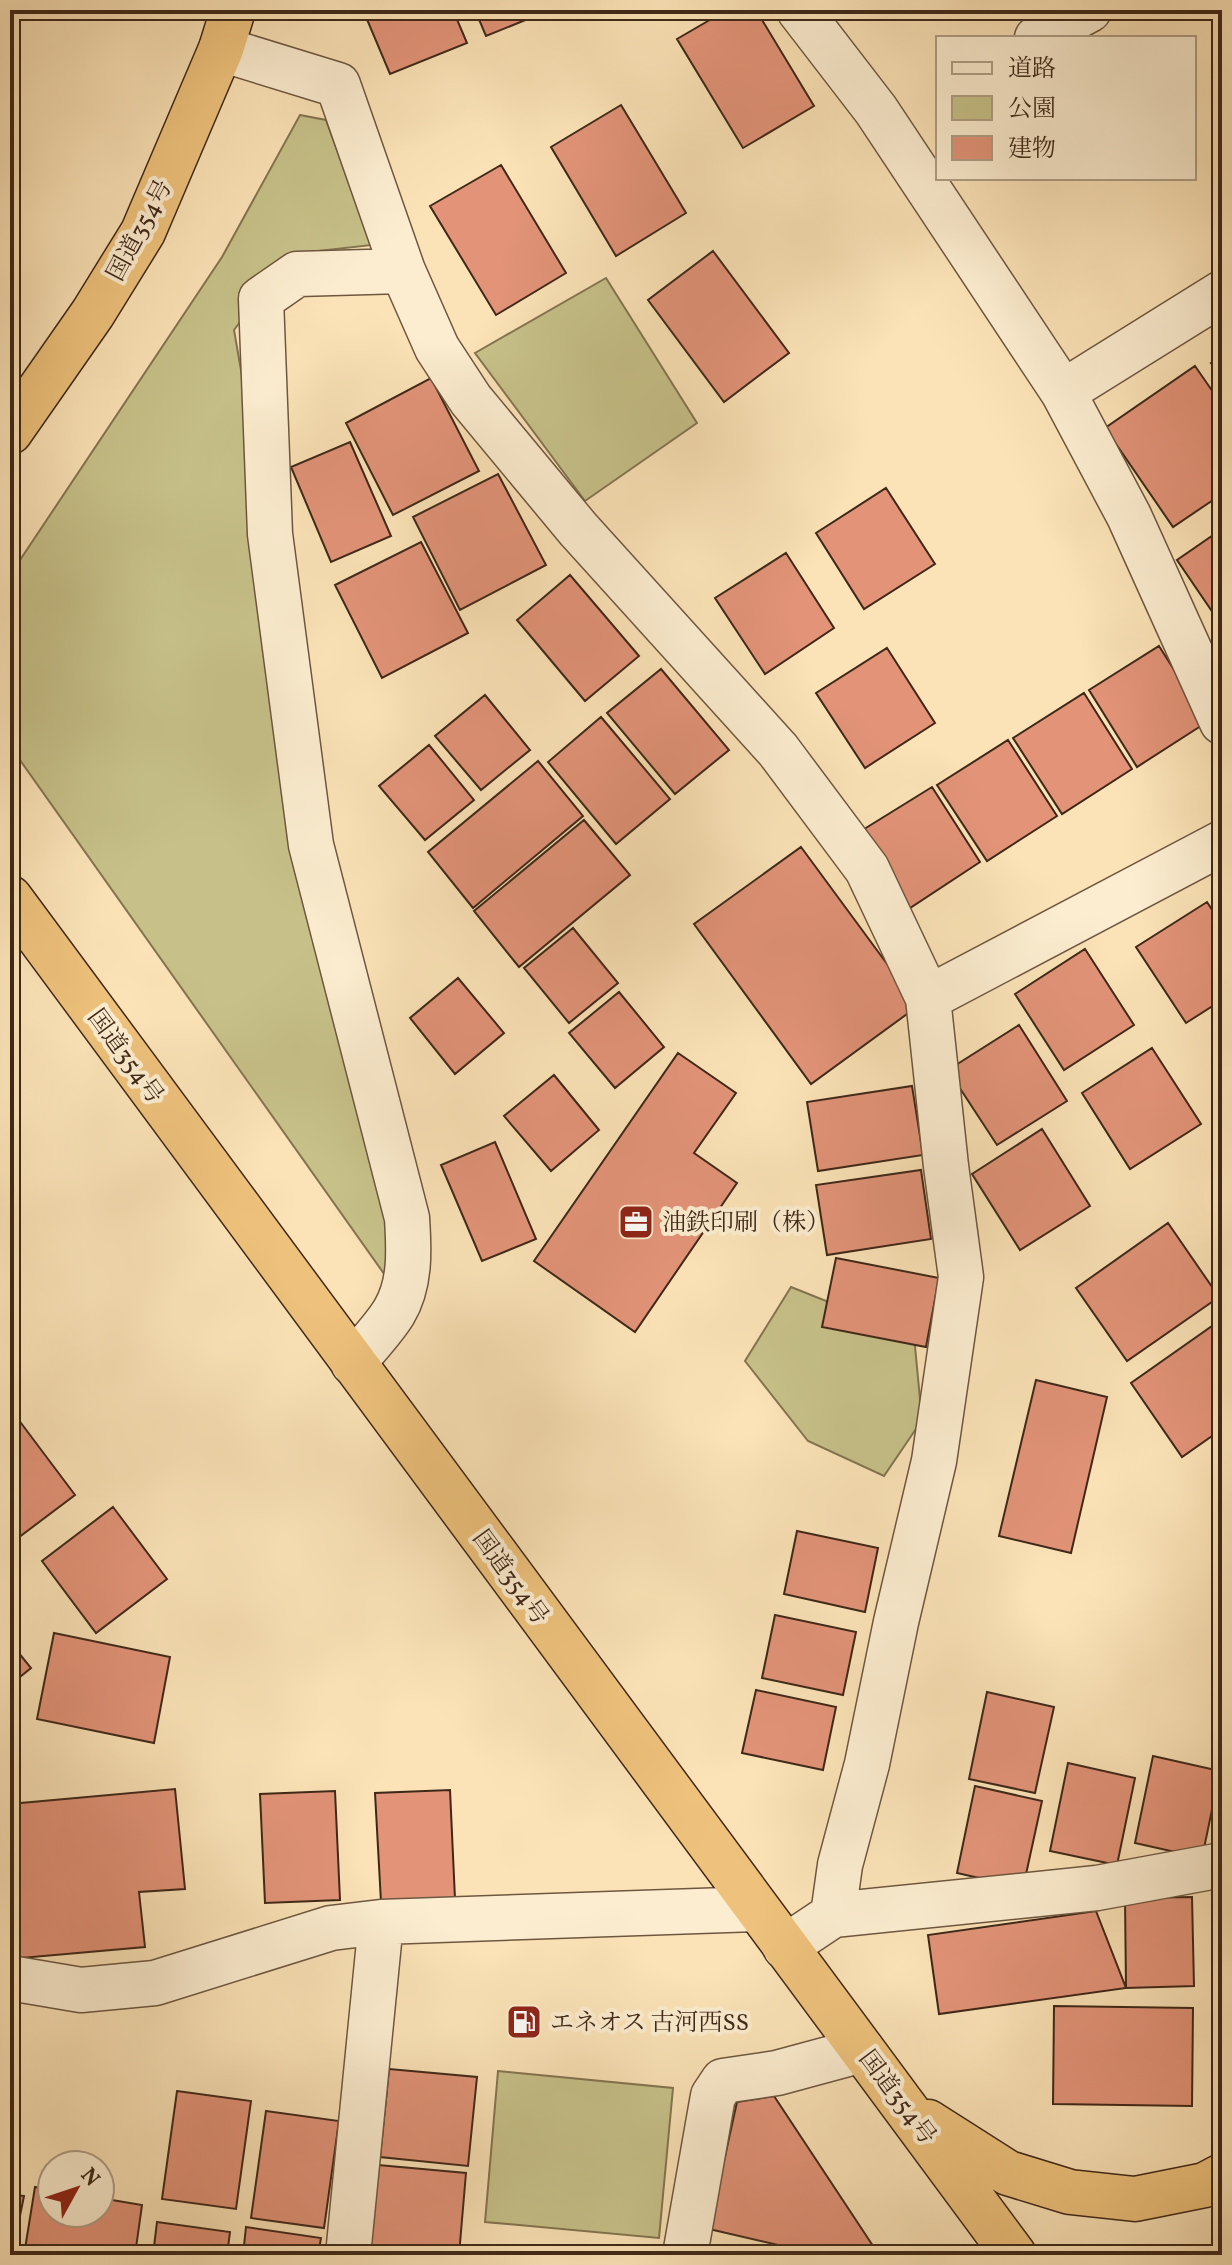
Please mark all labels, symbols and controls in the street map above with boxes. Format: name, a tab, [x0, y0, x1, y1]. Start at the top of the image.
legend	[936, 36, 1196, 180]
text: 道路	[1008, 53, 1056, 87]
text: 公園	[1008, 93, 1056, 127]
text: 建物	[1008, 133, 1056, 167]
street label: 国道354号	[100, 174, 182, 288]
street label: 国道354号	[78, 1003, 171, 1112]
office icon: 油鉄印刷（株）	[617, 1203, 655, 1241]
place label: 油鉄印刷（株）	[662, 1207, 830, 1241]
street label: 国道354号	[463, 1524, 556, 1633]
fuel station icon: エネオス 古河西SS	[505, 2003, 543, 2041]
place label: エネオス 古河西SS	[550, 2007, 749, 2041]
street label: 国道354号	[850, 2044, 943, 2152]
north arrow	[36, 2149, 116, 2229]
text: N	[72, 2162, 106, 2194]

